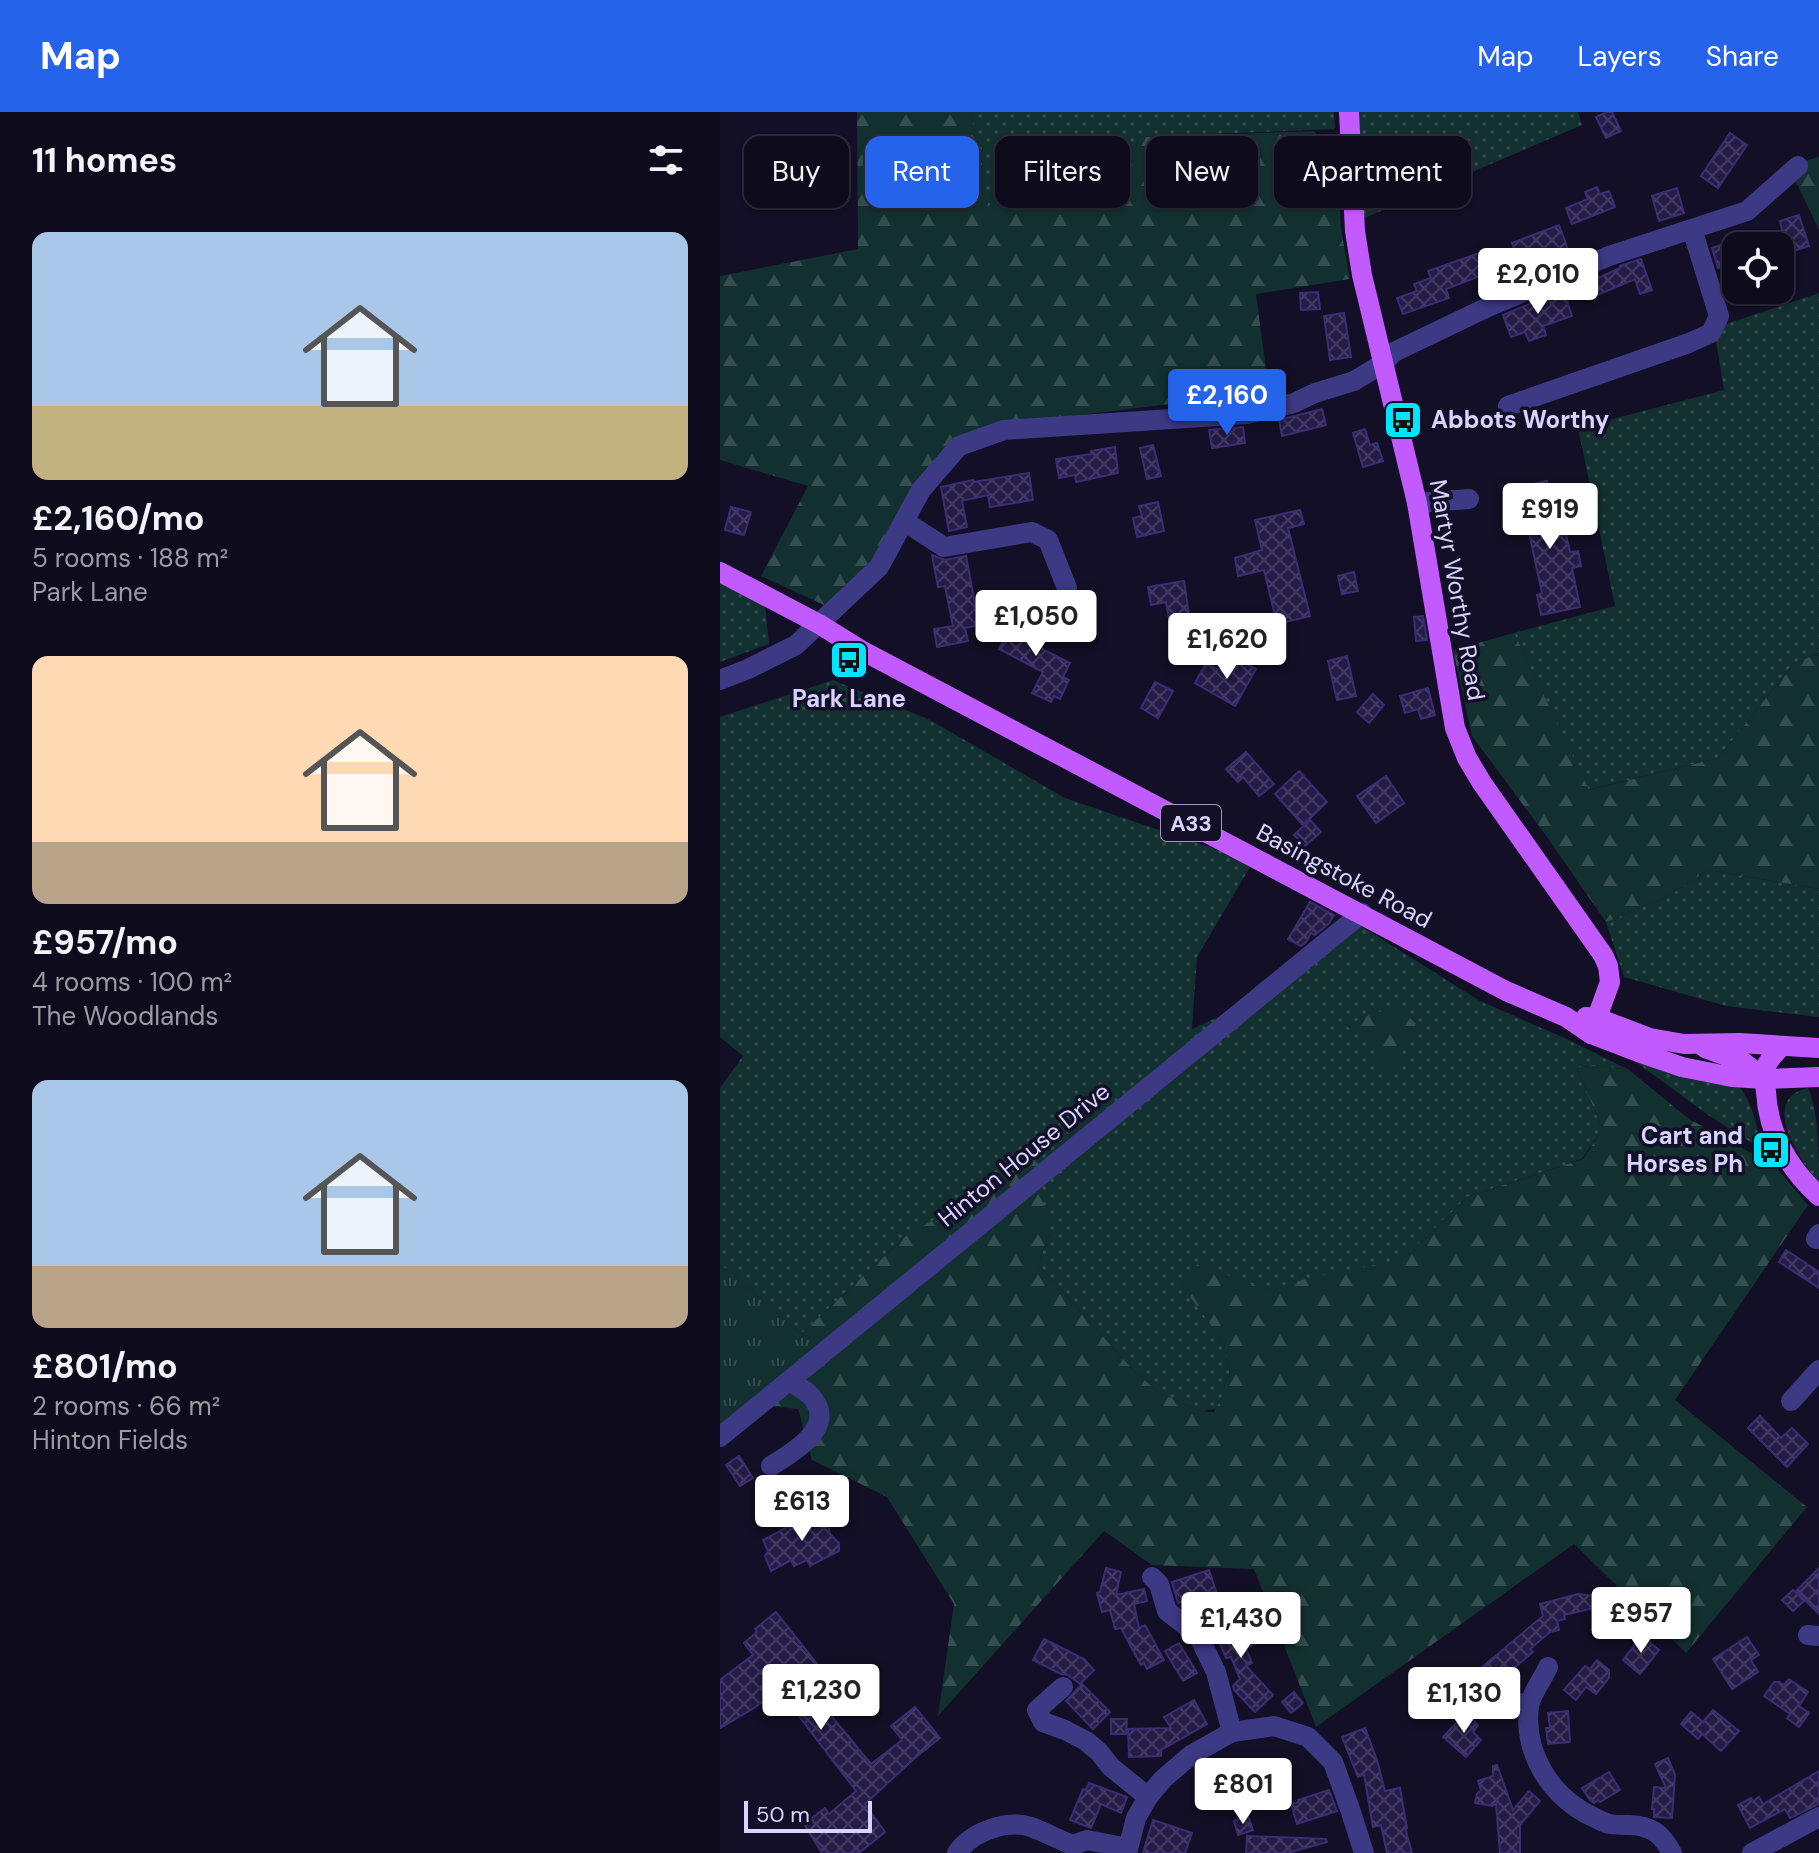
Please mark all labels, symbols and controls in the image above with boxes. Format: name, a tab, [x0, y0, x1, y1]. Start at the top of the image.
text: Map	[40, 31, 121, 81]
text: Map	[1477, 38, 1534, 75]
text: Layers	[1578, 38, 1662, 75]
text: Share	[1706, 38, 1779, 75]
chip: Buy	[744, 136, 849, 208]
chip: Rent	[865, 136, 979, 208]
chip: Filters	[995, 136, 1130, 208]
chip: New	[1146, 136, 1258, 208]
chip: Apartment	[1274, 136, 1471, 208]
text: 11 homes	[32, 138, 177, 183]
icon: filters	[644, 138, 688, 182]
map controls	[1722, 232, 1794, 304]
button: locate	[1722, 232, 1794, 304]
pin: £2,010	[1473, 248, 1603, 316]
text: £2,010	[1496, 257, 1580, 291]
icon: home	[288, 284, 432, 428]
pin: £2,160	[1162, 369, 1292, 437]
text: £2,160	[1186, 378, 1268, 412]
bus stop icon: Abbots Worthy	[1382, 399, 1424, 441]
place label: Abbots Worthy	[1431, 404, 1610, 435]
street label: Martyr Worthy Road	[1423, 477, 1492, 703]
pin: £919	[1503, 483, 1597, 551]
text: £919	[1521, 492, 1579, 526]
text: £2,160/mo	[32, 496, 204, 541]
text: 5 rooms · 188 m²	[32, 541, 228, 575]
text: Park Lane	[32, 575, 148, 609]
pin: £1,050	[971, 590, 1101, 658]
text: £1,050	[994, 599, 1078, 633]
pin: £1,620	[1162, 613, 1292, 681]
text: £1,620	[1186, 622, 1268, 656]
bus stop icon: Park Lane	[828, 639, 870, 681]
place label: Park Lane	[792, 683, 906, 714]
icon: home	[288, 708, 432, 852]
road number: A33	[1161, 805, 1221, 841]
street label: Basingstoke Road	[1251, 816, 1437, 935]
text: £957/mo	[32, 920, 178, 965]
text: 4 rooms · 100 m²	[32, 965, 232, 999]
text: The Woodlands	[32, 999, 218, 1033]
street label: Hinton House Drive	[931, 1076, 1116, 1234]
place label: Cart and Horses Ph	[1626, 1120, 1743, 1179]
bus stop icon: Cart and Horses Ph	[1750, 1129, 1792, 1171]
icon: home	[288, 1132, 432, 1276]
text: £801/mo	[32, 1344, 178, 1389]
text: 2 rooms · 66 m²	[32, 1389, 220, 1423]
text: Hinton Fields	[32, 1423, 188, 1457]
pin: £613	[755, 1475, 849, 1543]
text: £613	[773, 1484, 831, 1518]
pin: £957	[1594, 1587, 1688, 1655]
pin: £1,430	[1176, 1592, 1306, 1660]
text: £957	[1610, 1596, 1672, 1630]
text: £1,430	[1199, 1601, 1283, 1635]
pin: £1,230	[756, 1664, 886, 1732]
pin: £1,130	[1399, 1667, 1529, 1735]
text: £1,230	[780, 1673, 862, 1707]
text: £1,130	[1426, 1676, 1502, 1710]
pin: £801	[1196, 1758, 1290, 1826]
text: £801	[1213, 1767, 1273, 1801]
scale bar	[744, 1797, 872, 1833]
text: 50 m	[756, 1800, 810, 1829]

